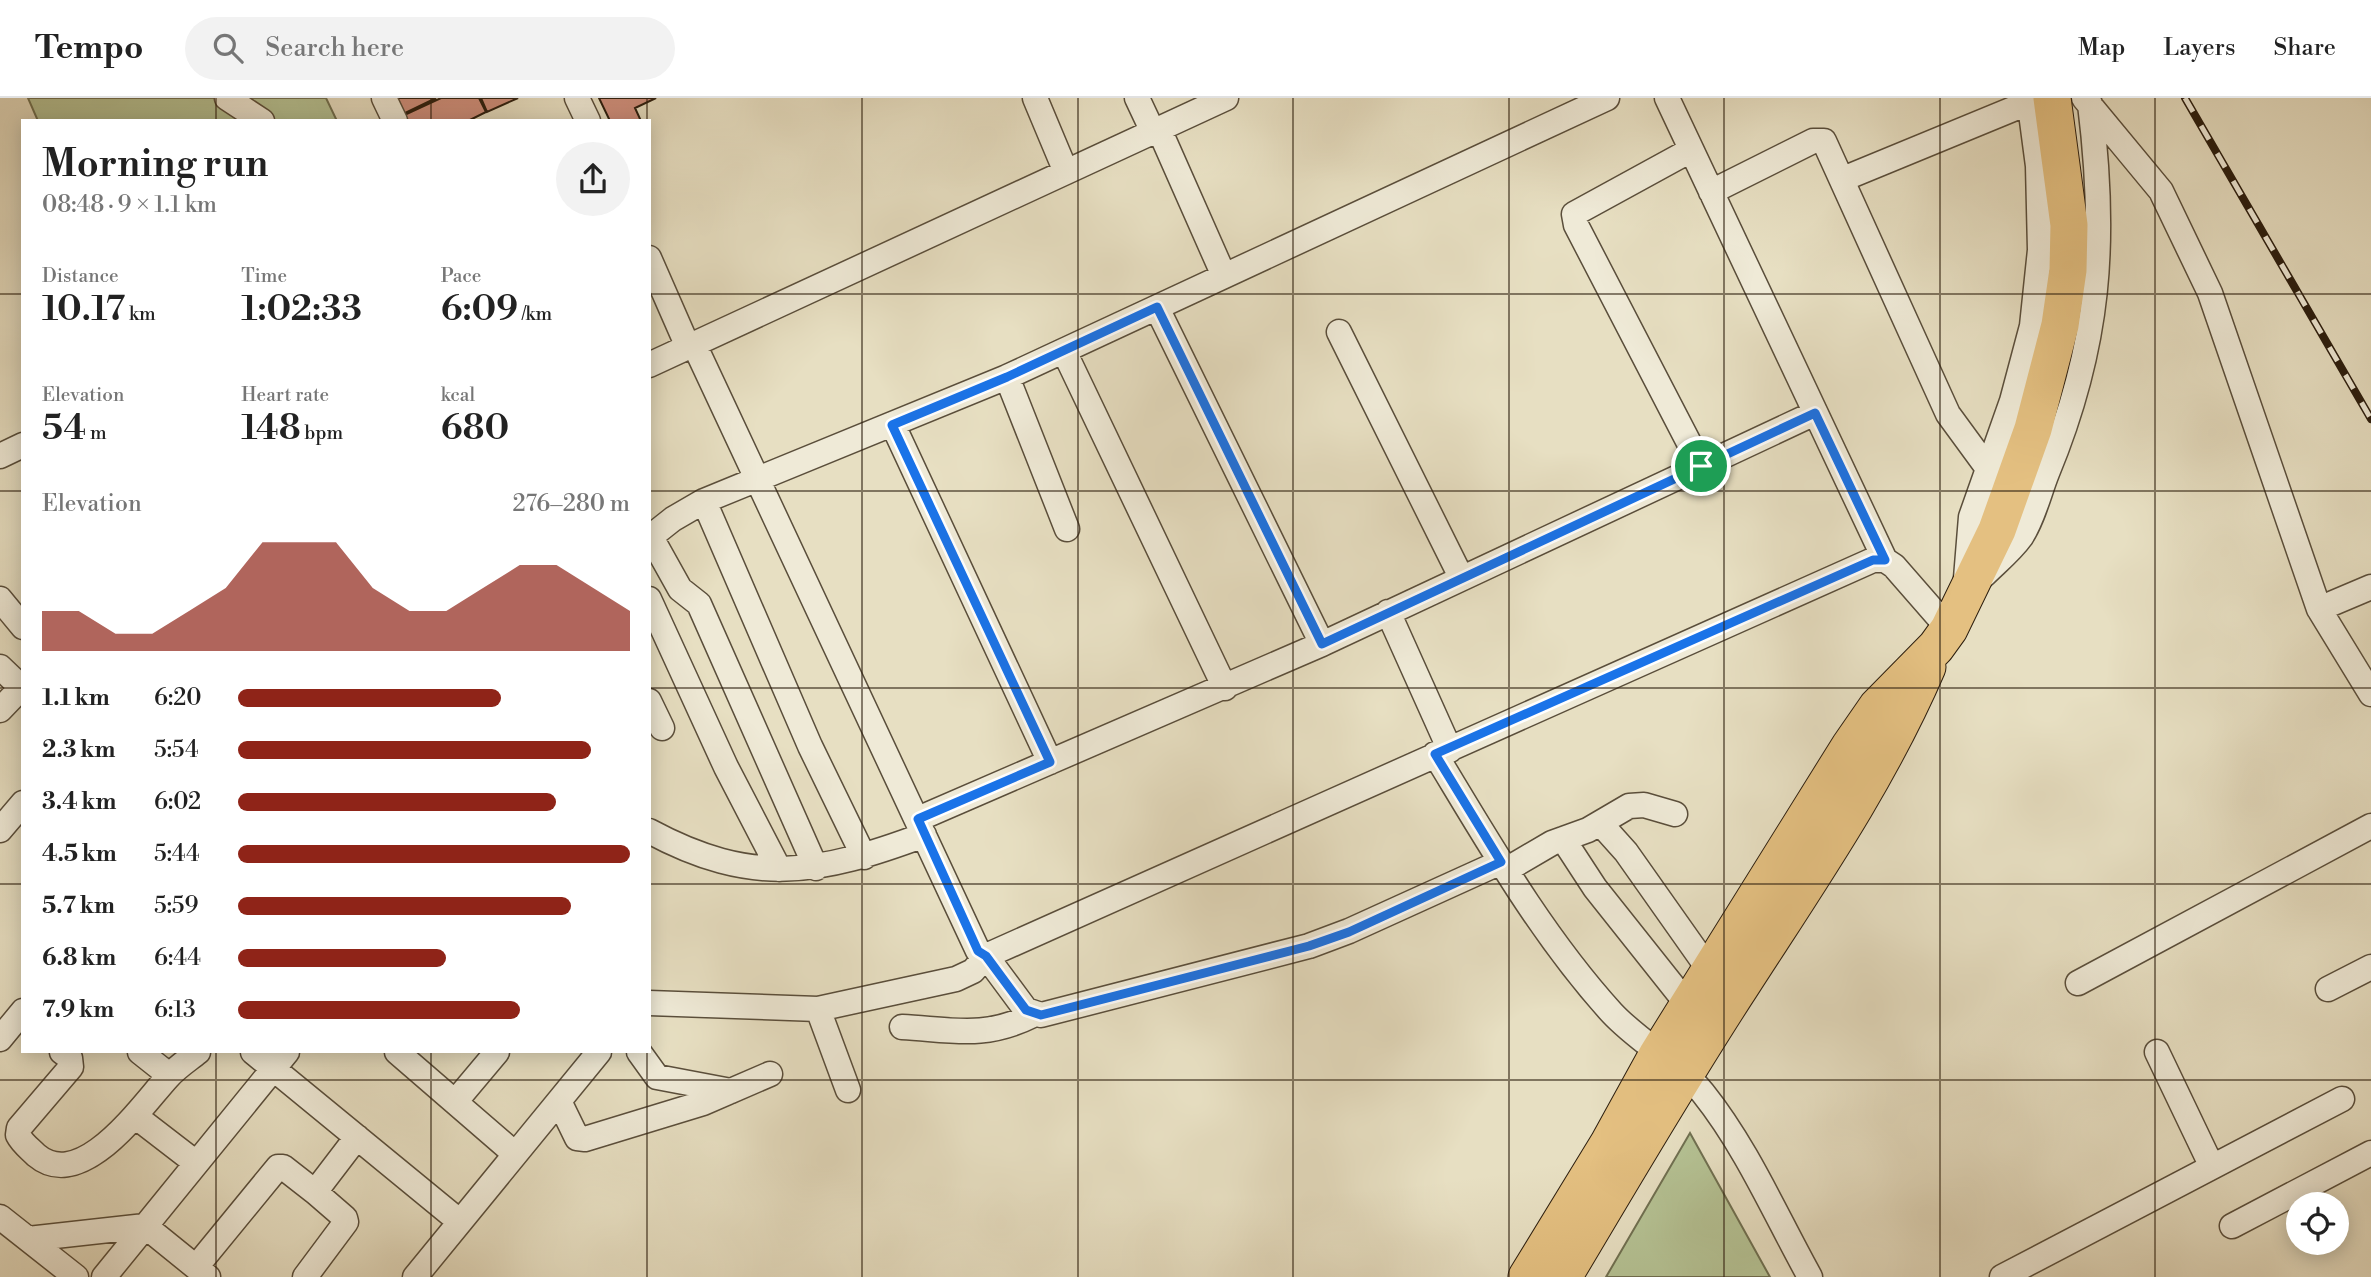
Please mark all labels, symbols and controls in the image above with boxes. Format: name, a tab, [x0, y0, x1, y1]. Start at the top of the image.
search box	[185, 17, 675, 80]
text: Tempo	[35, 28, 143, 69]
icon: search	[209, 29, 247, 67]
text: Search here	[265, 32, 404, 64]
text: Map	[2078, 33, 2125, 63]
text: Layers	[2163, 33, 2235, 63]
text: Share	[2273, 33, 2336, 63]
text: Morning run	[42, 141, 268, 188]
button: share	[556, 142, 630, 216]
text: 08:48 · 9 × 1.1 km	[42, 191, 217, 219]
text: Distance	[42, 264, 119, 288]
text: Time	[241, 264, 287, 288]
text: Pace	[441, 264, 481, 288]
text: 10.17	[42, 288, 125, 331]
text: 1:02:33	[241, 288, 362, 331]
text: 6:09	[441, 288, 518, 331]
text: km	[125, 302, 156, 326]
text: /km	[518, 302, 552, 326]
text: Elevation	[42, 383, 124, 407]
text: Heart rate	[241, 383, 329, 407]
text: kcal	[441, 383, 475, 407]
text: 54	[42, 407, 86, 450]
text: 148	[241, 407, 301, 450]
text: 680	[441, 407, 509, 450]
text: m	[86, 421, 107, 445]
text: bpm	[301, 421, 343, 445]
pin	[1671, 436, 1731, 496]
icon: arrive	[1682, 447, 1720, 485]
text: Elevation	[42, 490, 142, 518]
text: 276–280 m	[512, 490, 630, 518]
text: 1.1 km	[42, 684, 110, 712]
text: 6:20	[154, 684, 202, 712]
text: 2.3 km	[42, 736, 115, 764]
text: 5:54	[154, 736, 199, 764]
text: 3.4 km	[42, 788, 116, 816]
text: 6:02	[154, 788, 201, 816]
text: 4.5 km	[42, 840, 117, 868]
text: 5:44	[154, 840, 200, 868]
text: 5.7 km	[42, 892, 115, 920]
text: 5:59	[154, 892, 198, 920]
text: 6.8 km	[42, 944, 116, 972]
text: 6:44	[154, 944, 201, 972]
text: 7.9 km	[42, 996, 114, 1024]
text: 6:13	[154, 996, 196, 1024]
map controls	[2286, 1192, 2349, 1255]
button: locate	[2286, 1192, 2349, 1255]

